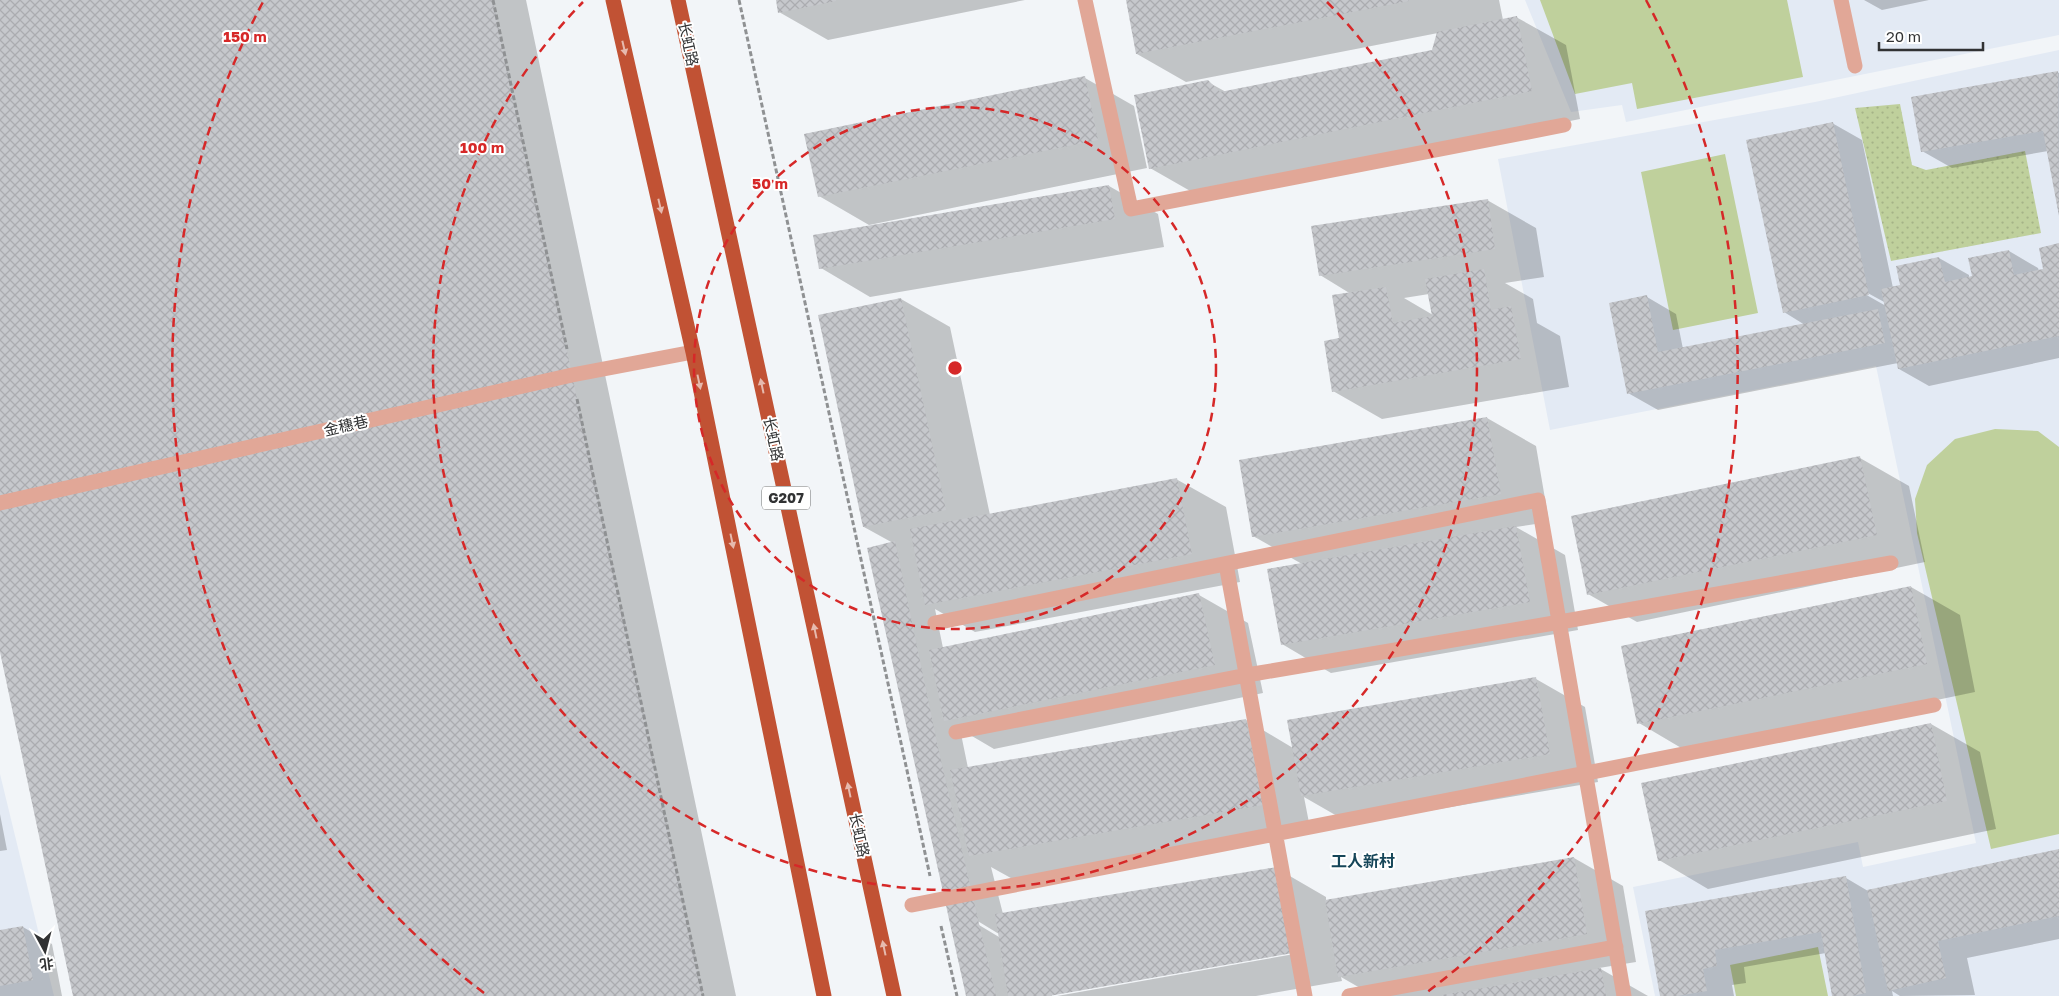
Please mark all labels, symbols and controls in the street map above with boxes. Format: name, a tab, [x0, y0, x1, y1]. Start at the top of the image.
street label: 长虹路	[675, 20, 702, 68]
scale bar	[1879, 20, 1983, 52]
text: 150 m	[223, 27, 267, 45]
text: 20 m	[1886, 27, 1921, 45]
one-way arrow	[620, 40, 628, 55]
text: 100 m	[460, 138, 504, 156]
text: 50 m	[752, 174, 788, 192]
one-way arrow	[656, 198, 664, 214]
centre of rings	[946, 359, 964, 377]
one-way arrow	[695, 374, 703, 389]
one-way arrow	[758, 379, 766, 394]
street label: 金穗巷	[322, 411, 370, 439]
street label: 长虹路	[760, 415, 787, 463]
road number: G207	[762, 486, 810, 509]
one-way arrow	[728, 533, 736, 549]
one-way arrow	[811, 623, 819, 638]
one-way arrow	[845, 782, 853, 797]
street label: 长虹路	[846, 811, 873, 859]
district label: 工人新村	[1331, 851, 1395, 871]
north arrow	[20, 926, 70, 976]
one-way arrow	[880, 941, 888, 956]
text: 北	[39, 955, 55, 974]

